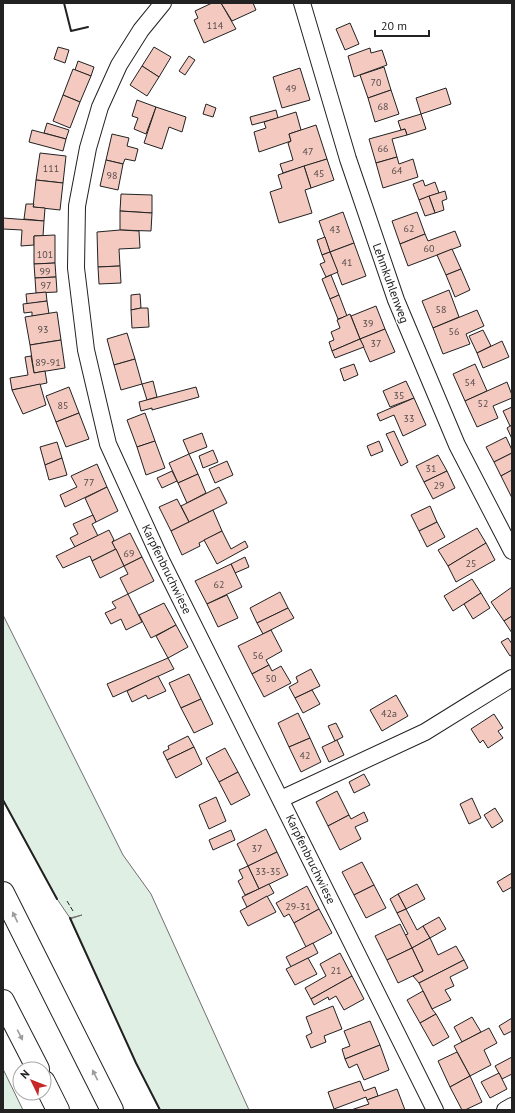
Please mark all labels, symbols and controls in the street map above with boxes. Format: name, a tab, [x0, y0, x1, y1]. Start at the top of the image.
scale bar	[375, 12, 429, 38]
text: 20 m	[381, 18, 407, 33]
house number: 114	[207, 19, 224, 32]
house number: 70	[371, 76, 382, 89]
house number: 49	[286, 82, 296, 95]
house number: 68	[378, 100, 388, 113]
house number: 66	[378, 142, 388, 155]
house number: 47	[303, 145, 313, 158]
house number: 111	[43, 162, 59, 175]
house number: 64	[392, 164, 403, 177]
house number: 45	[314, 167, 324, 180]
house number: 98	[107, 169, 117, 182]
house number: 62	[404, 222, 414, 235]
house number: 43	[330, 223, 340, 236]
street label: Lehmkuhlenweg	[370, 241, 412, 325]
house number: 60	[424, 242, 435, 255]
house number: 101	[37, 248, 53, 261]
house number: 41	[342, 256, 352, 269]
house number: 99	[40, 265, 50, 278]
house number: 97	[41, 279, 51, 292]
house number: 58	[436, 303, 446, 316]
house number: 39	[363, 317, 373, 330]
house number: 93	[38, 323, 48, 336]
house number: 56	[449, 325, 459, 338]
house number: 37	[371, 337, 381, 350]
house number: 89-91	[35, 356, 61, 369]
house number: 54	[465, 376, 476, 389]
house number: 35	[394, 389, 404, 402]
house number: 52	[478, 397, 488, 410]
house number: 85	[58, 399, 68, 412]
house number: 33	[404, 412, 414, 425]
house number: 31	[426, 462, 436, 475]
house number: 77	[84, 476, 94, 489]
house number: 29	[434, 479, 444, 492]
street label: Karpfenbruchwiese	[139, 522, 195, 616]
house number: 69	[124, 547, 134, 560]
house number: 25	[466, 557, 476, 570]
house number: 62	[214, 578, 224, 591]
house number: 56	[253, 649, 263, 662]
house number: 50	[266, 672, 277, 685]
house number: 42a	[381, 707, 397, 720]
house number: 42	[300, 749, 310, 762]
street label: Karpfenbruchwiese	[283, 812, 339, 906]
house number: 37	[252, 842, 262, 855]
house number: 33-35	[255, 865, 281, 878]
house number: 29-31	[285, 900, 311, 913]
one-way arrow	[12, 912, 18, 923]
house number: 21	[331, 964, 341, 977]
one-way arrow	[17, 1029, 23, 1041]
north arrow	[12, 1061, 52, 1101]
text: N	[17, 1067, 32, 1082]
one-way arrow	[91, 1069, 98, 1081]

